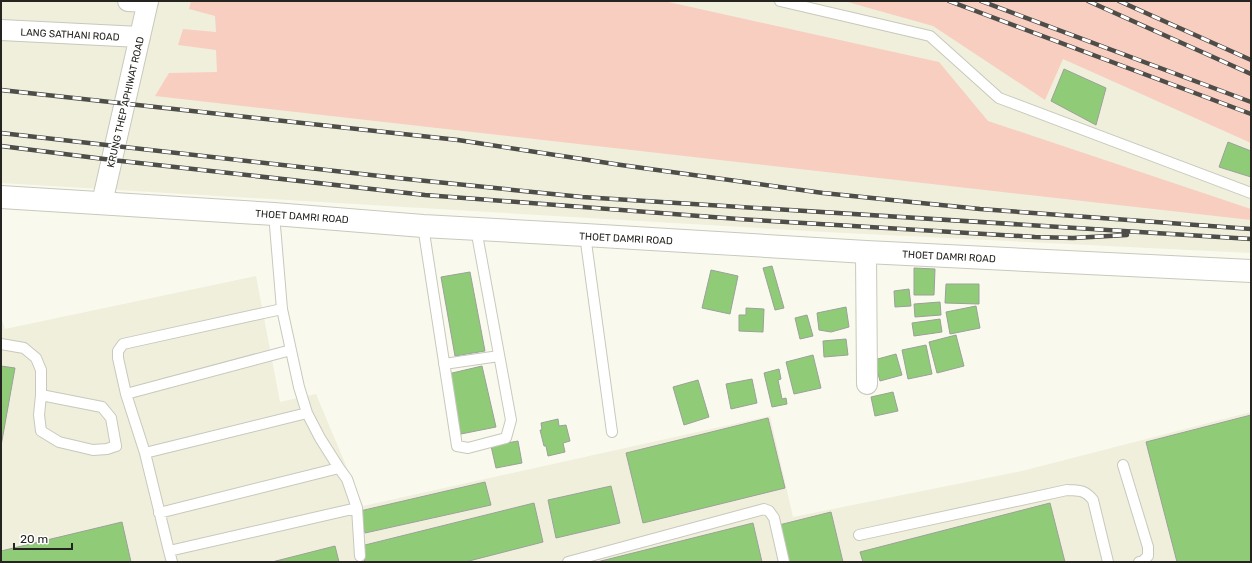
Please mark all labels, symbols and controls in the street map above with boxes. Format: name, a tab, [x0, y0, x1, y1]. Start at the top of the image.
street label: LANG SATHANI ROAD	[20, 26, 120, 44]
street label: KRUNG THEP APHIWAT ROAD	[105, 35, 147, 169]
street label: THOET DAMRI ROAD	[255, 208, 349, 226]
street label: THOET DAMRI ROAD	[579, 231, 673, 247]
street label: THOET DAMRI ROAD	[902, 249, 996, 265]
scale bar	[14, 525, 72, 551]
text: 20 m	[20, 532, 48, 546]

